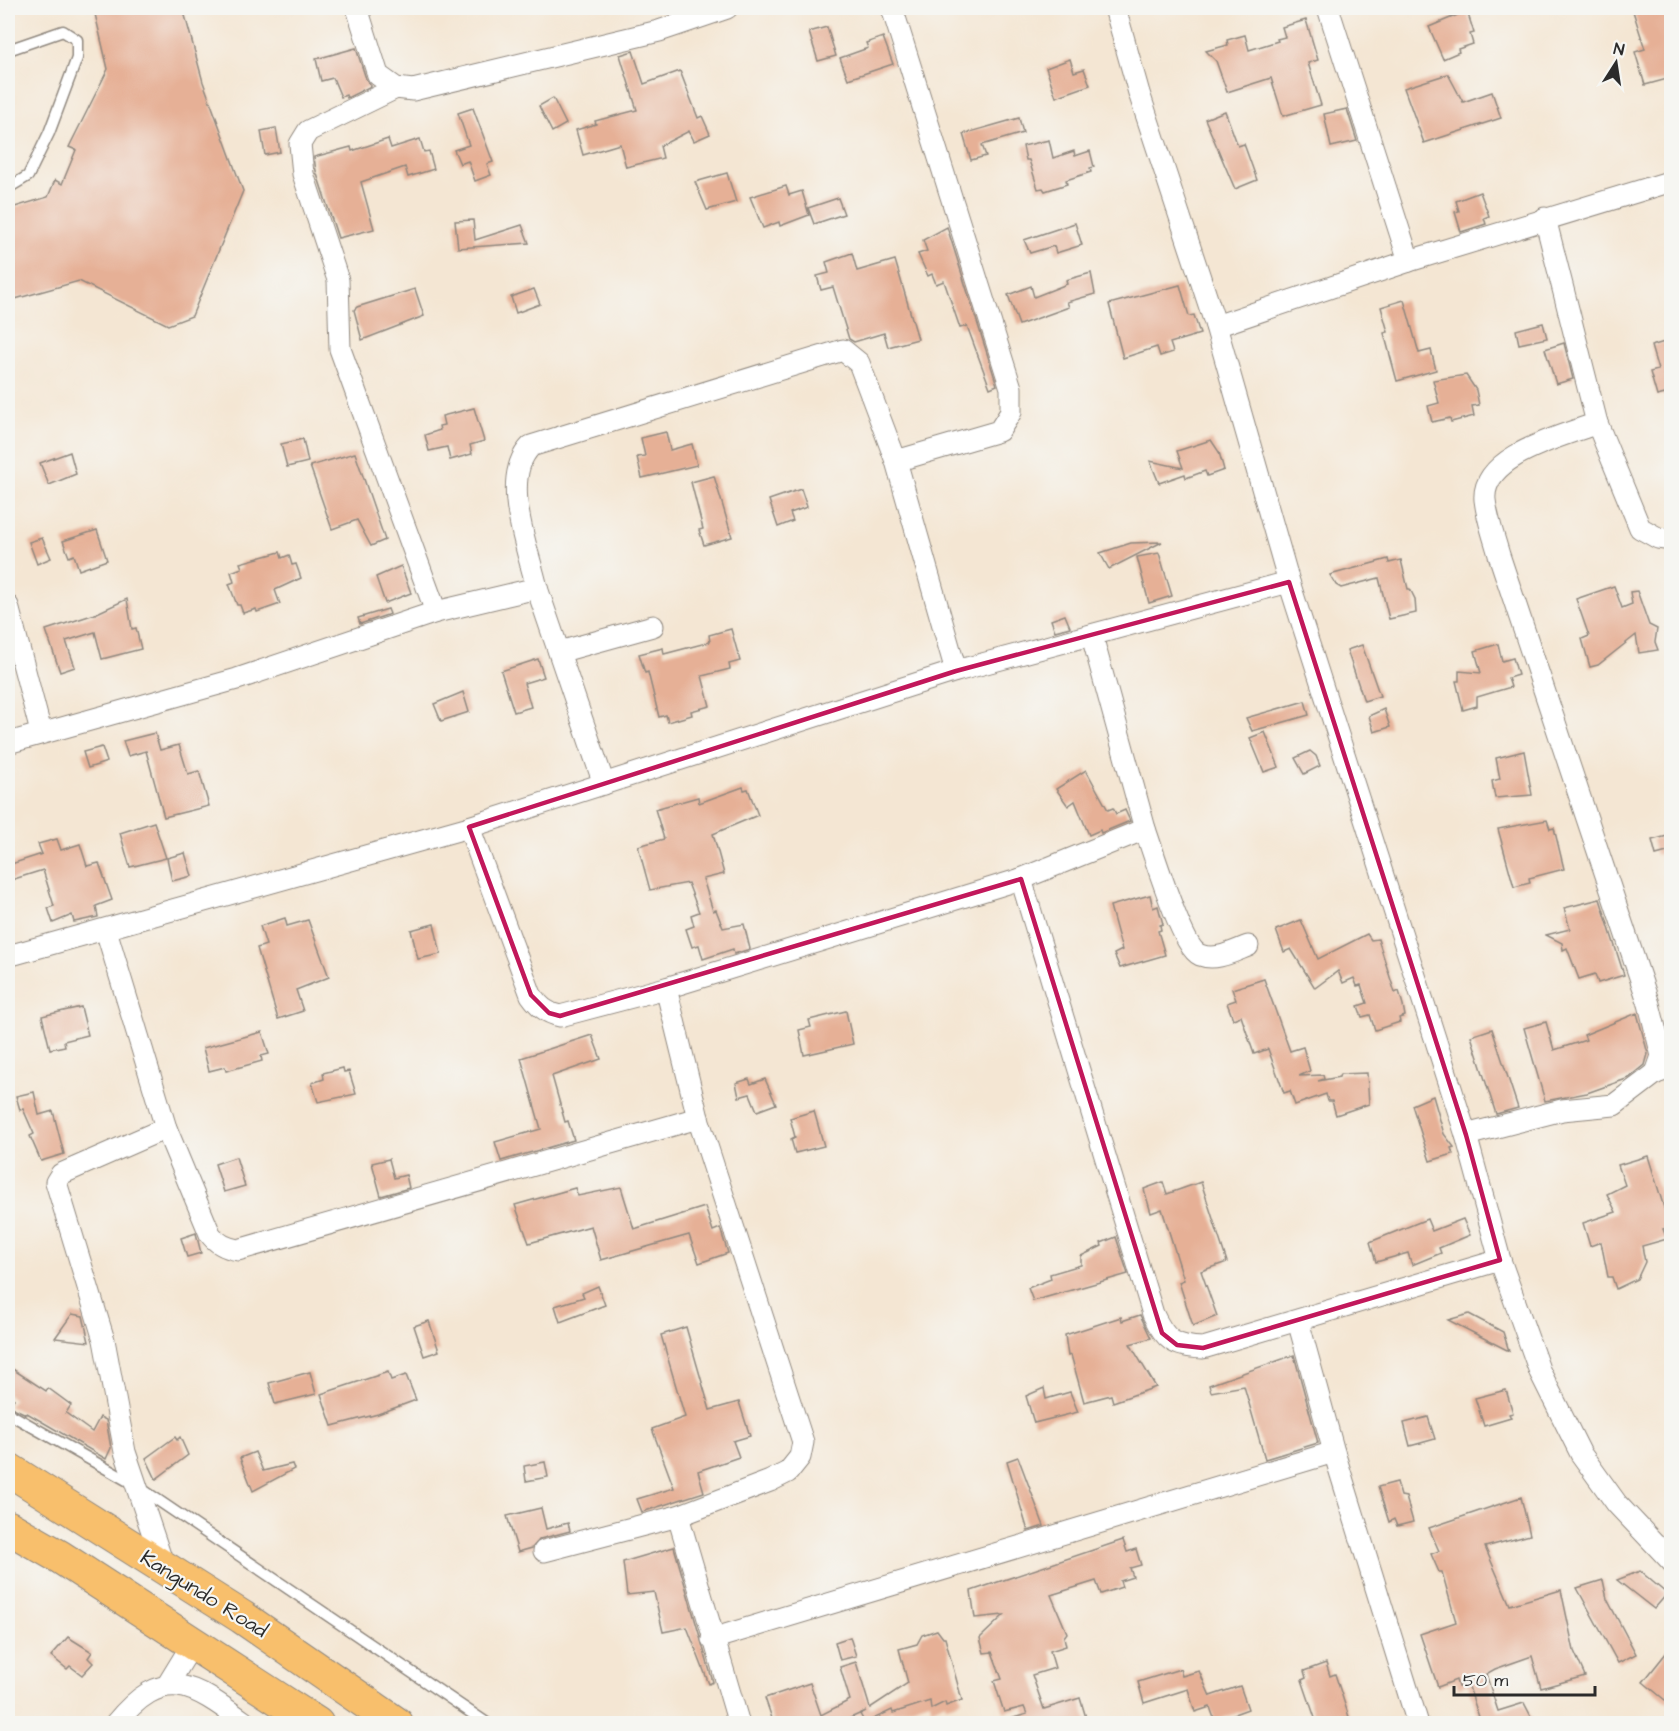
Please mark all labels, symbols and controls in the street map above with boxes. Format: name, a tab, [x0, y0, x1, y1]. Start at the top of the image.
north arrow	[1586, 33, 1646, 93]
text: N	[1612, 38, 1626, 61]
street label: Kangundo Road	[134, 1543, 273, 1647]
scale bar	[1454, 1659, 1595, 1697]
text: 50 m	[1463, 1668, 1508, 1693]

